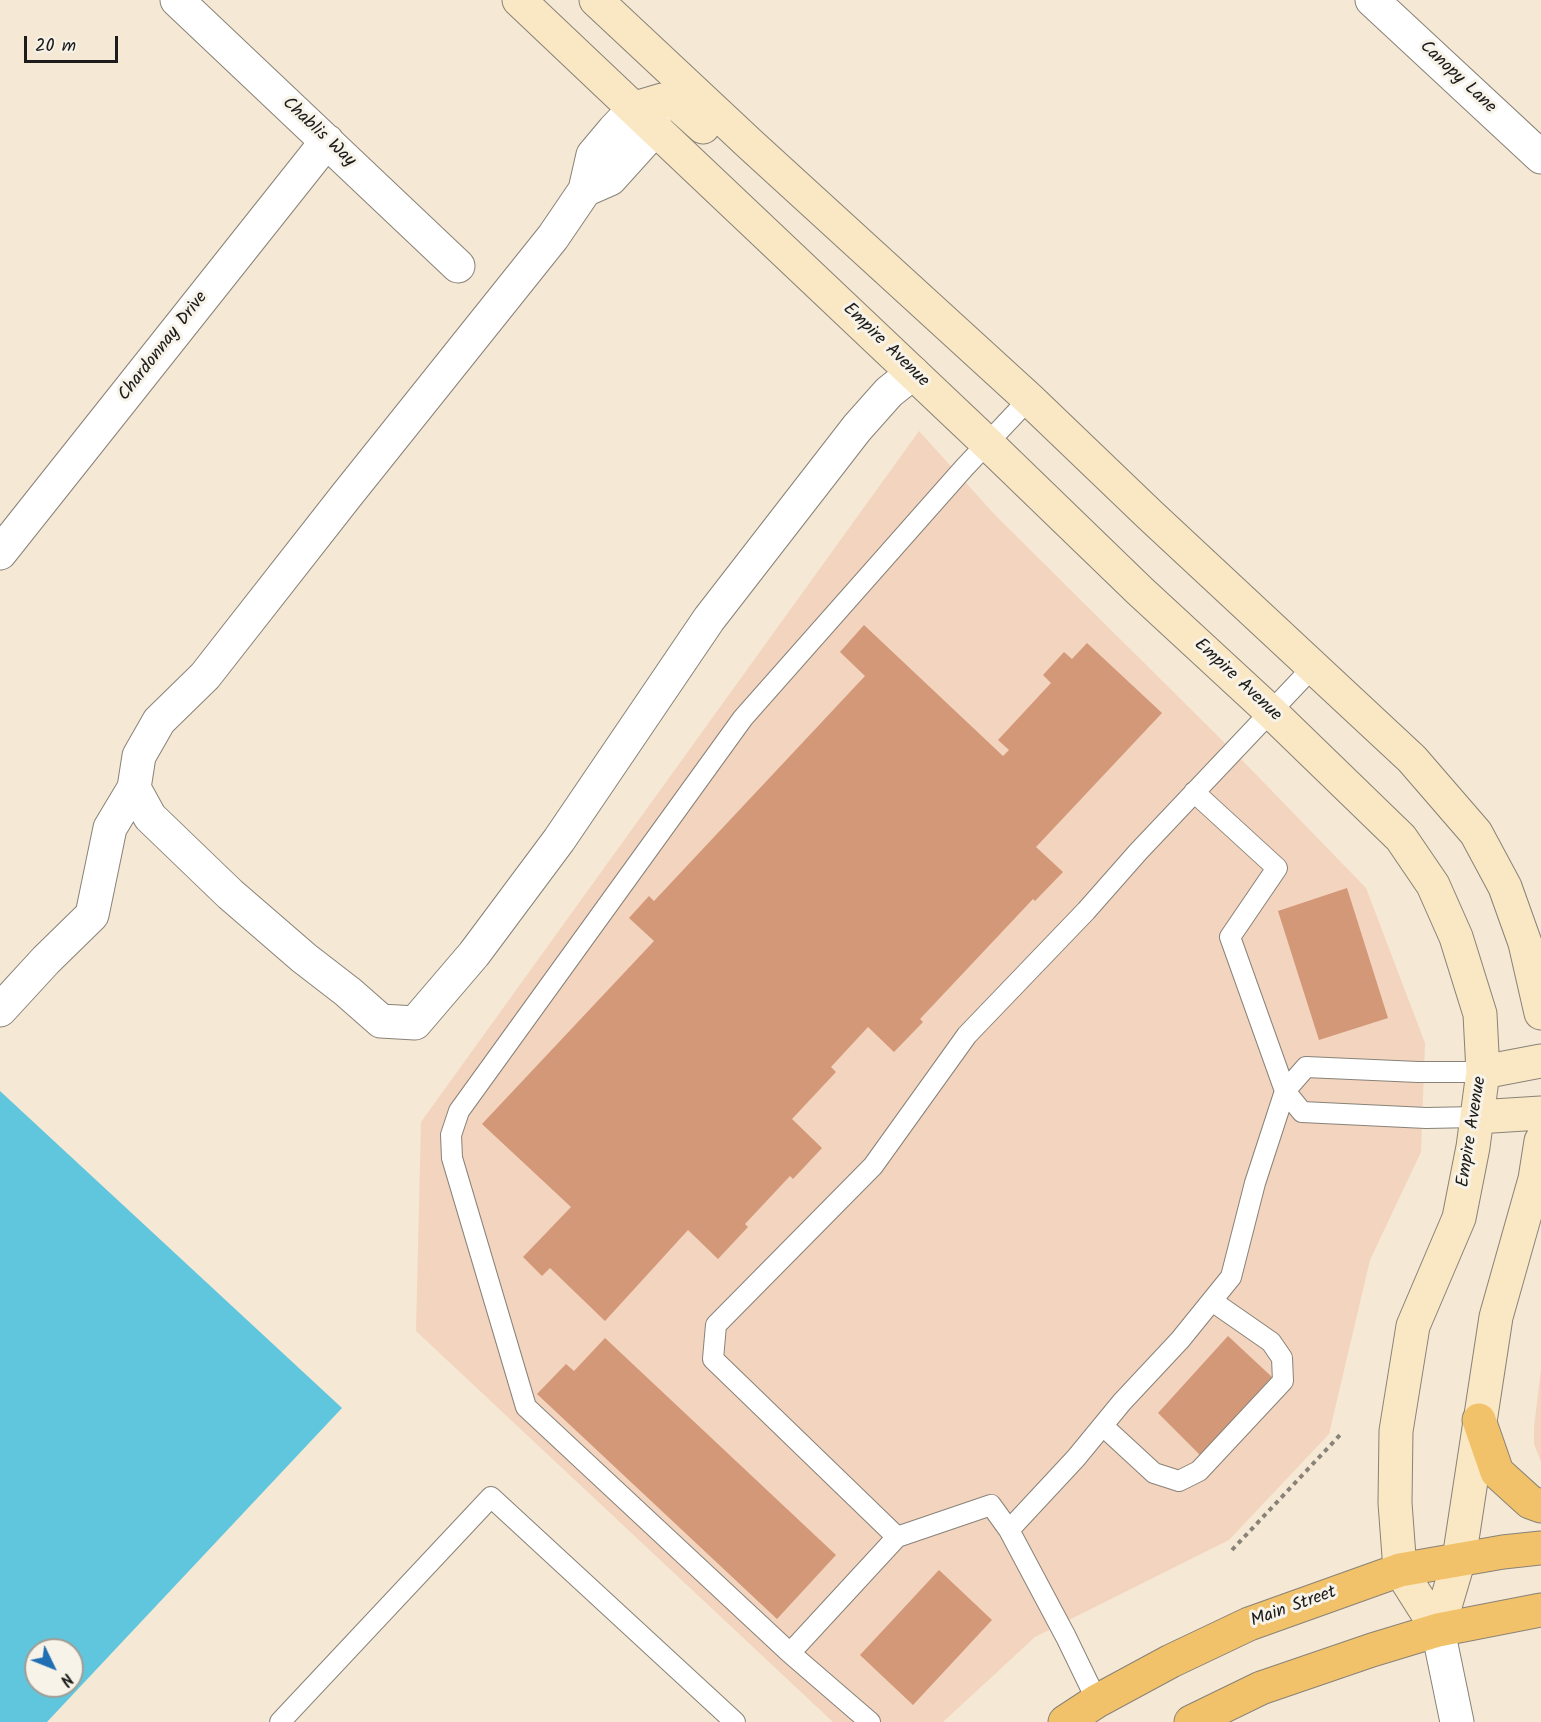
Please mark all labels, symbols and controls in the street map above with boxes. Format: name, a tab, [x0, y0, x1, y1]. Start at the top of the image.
scale bar	[27, 24, 122, 62]
text: 20 m	[35, 32, 76, 61]
street label: Canopy Lane	[1414, 37, 1500, 119]
street label: Chablis Way	[277, 93, 359, 173]
street label: Chardonnay Drive	[115, 288, 213, 406]
street label: Empire Avenue	[837, 299, 933, 393]
street label: Empire Avenue	[1189, 635, 1285, 727]
street label: Empire Avenue	[1454, 1075, 1492, 1189]
street label: Main Street	[1248, 1583, 1340, 1633]
north arrow	[24, 1638, 84, 1698]
text: N	[53, 1667, 79, 1691]

